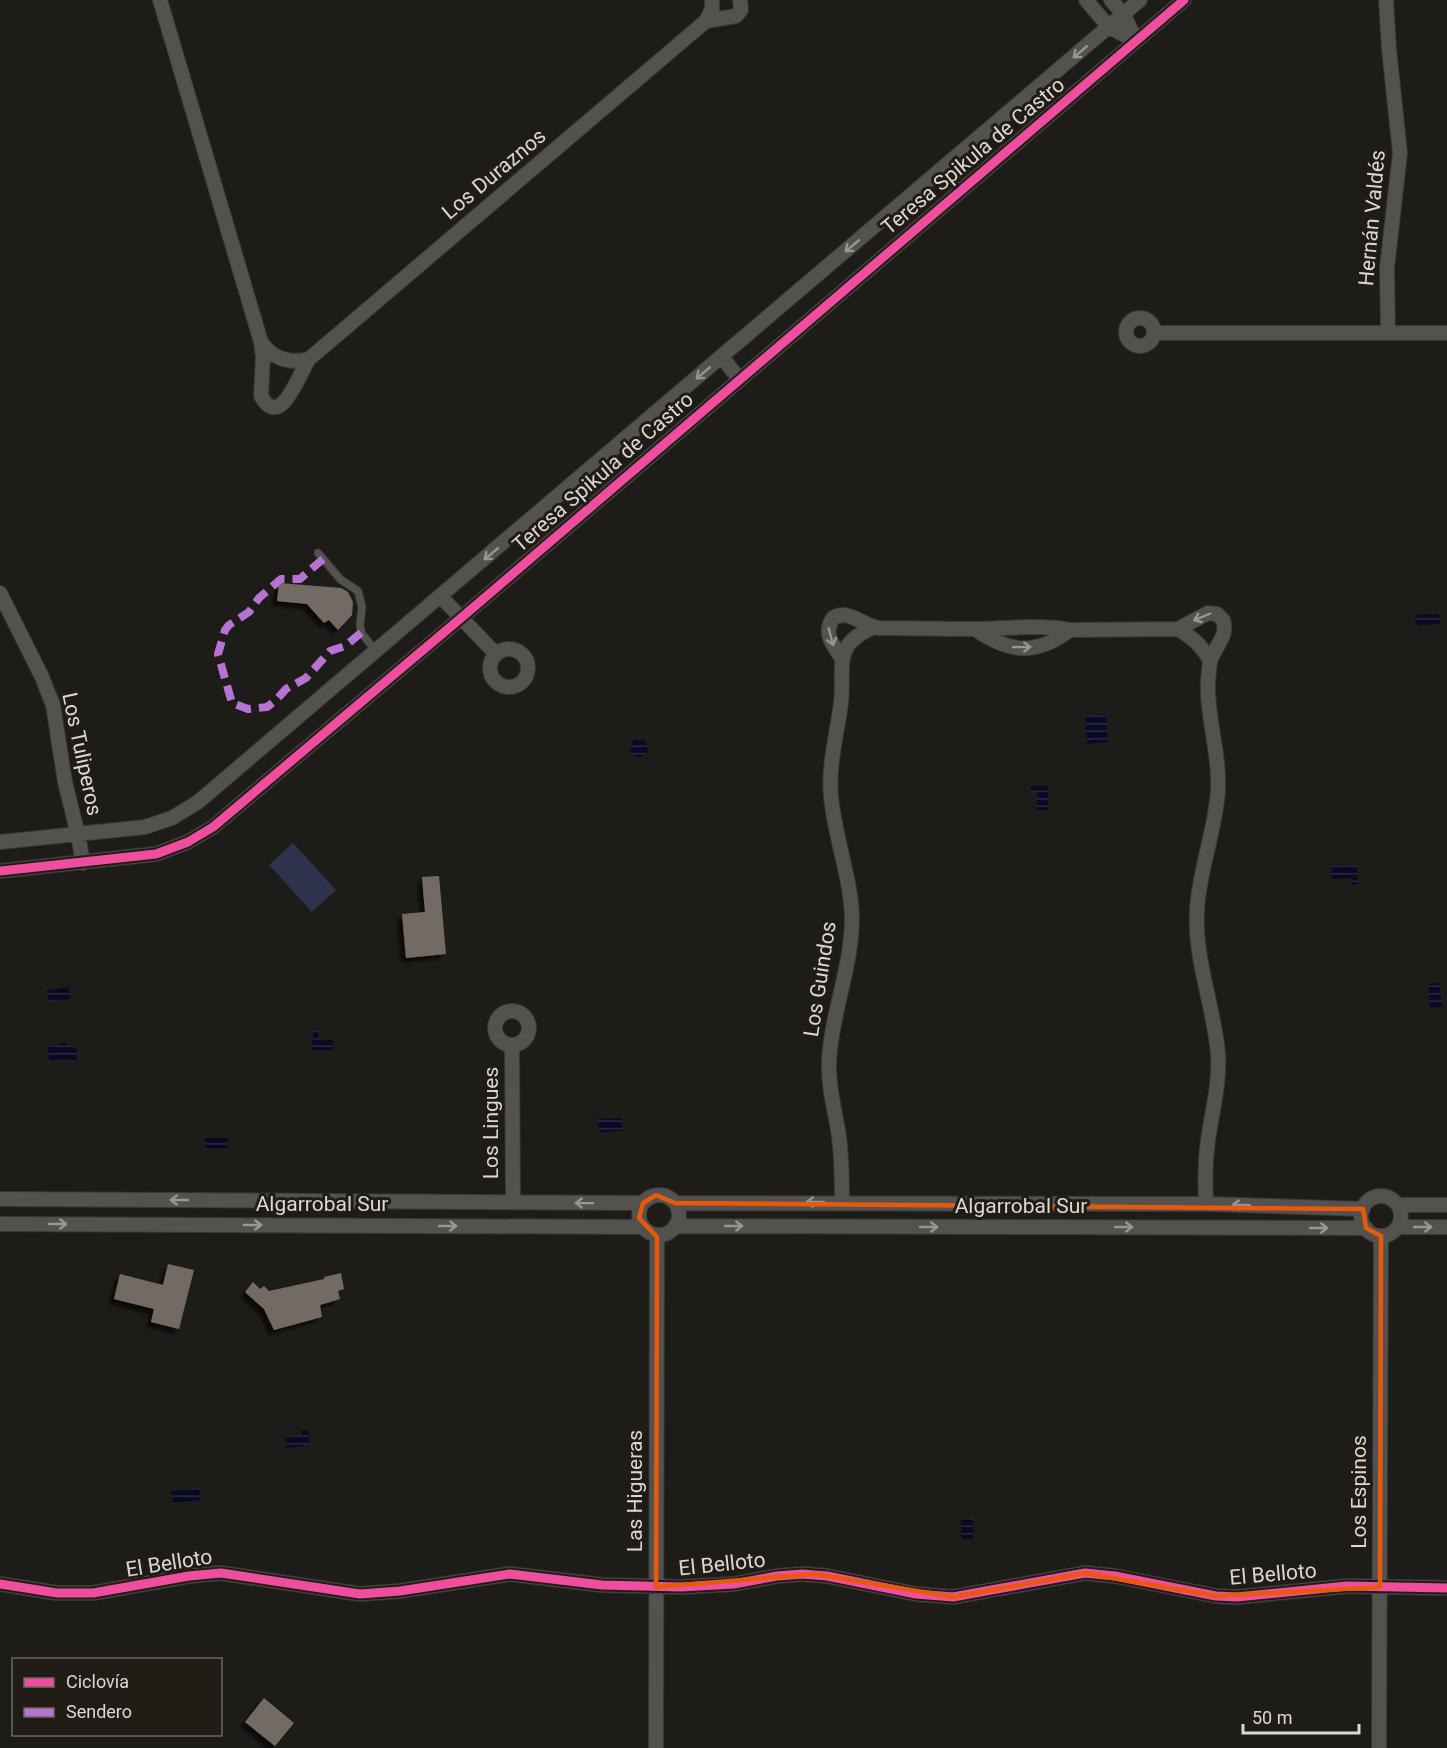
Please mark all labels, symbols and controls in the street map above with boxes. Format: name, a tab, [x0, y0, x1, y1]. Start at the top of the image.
one-way arrow	[1073, 45, 1088, 59]
street label: Teresa Spikula de Castro	[877, 72, 1069, 240]
street label: Los Duraznos	[437, 124, 551, 224]
street label: Hernán Valdés	[1354, 149, 1390, 287]
one-way arrow	[844, 240, 860, 253]
one-way arrow	[696, 366, 711, 380]
street label: Teresa Spikula de Castro	[508, 387, 698, 557]
one-way arrow	[483, 547, 499, 560]
one-way arrow	[1193, 612, 1211, 623]
one-way arrow	[826, 627, 838, 646]
one-way arrow	[1012, 642, 1032, 653]
street label: Los Tuliperos	[57, 690, 107, 818]
street label: Los Guindos	[799, 920, 841, 1038]
street label: Los Lingues	[479, 1067, 503, 1179]
street label: Algarrobal Sur	[256, 1192, 388, 1216]
one-way arrow	[170, 1194, 190, 1206]
street label: Algarrobal Sur	[955, 1194, 1087, 1218]
one-way arrow	[806, 1196, 826, 1208]
one-way arrow	[575, 1197, 595, 1209]
one-way arrow	[1232, 1199, 1252, 1211]
one-way arrow	[48, 1218, 68, 1230]
one-way arrow	[243, 1219, 263, 1231]
one-way arrow	[438, 1220, 458, 1232]
one-way arrow	[723, 1220, 743, 1232]
one-way arrow	[918, 1221, 938, 1233]
one-way arrow	[1113, 1221, 1133, 1233]
one-way arrow	[1412, 1221, 1432, 1233]
one-way arrow	[1308, 1222, 1328, 1234]
street label: Las Higueras	[623, 1430, 647, 1552]
street label: Los Espinos	[1347, 1435, 1371, 1549]
street label: El Belloto	[124, 1544, 214, 1582]
street label: El Belloto	[677, 1548, 767, 1580]
street label: El Belloto	[1228, 1558, 1318, 1590]
legend	[12, 1658, 222, 1736]
text: Ciclovía	[66, 1671, 129, 1692]
scale bar	[1243, 1697, 1358, 1735]
text: Sendero	[66, 1701, 132, 1722]
text: 50 m	[1252, 1707, 1292, 1728]

